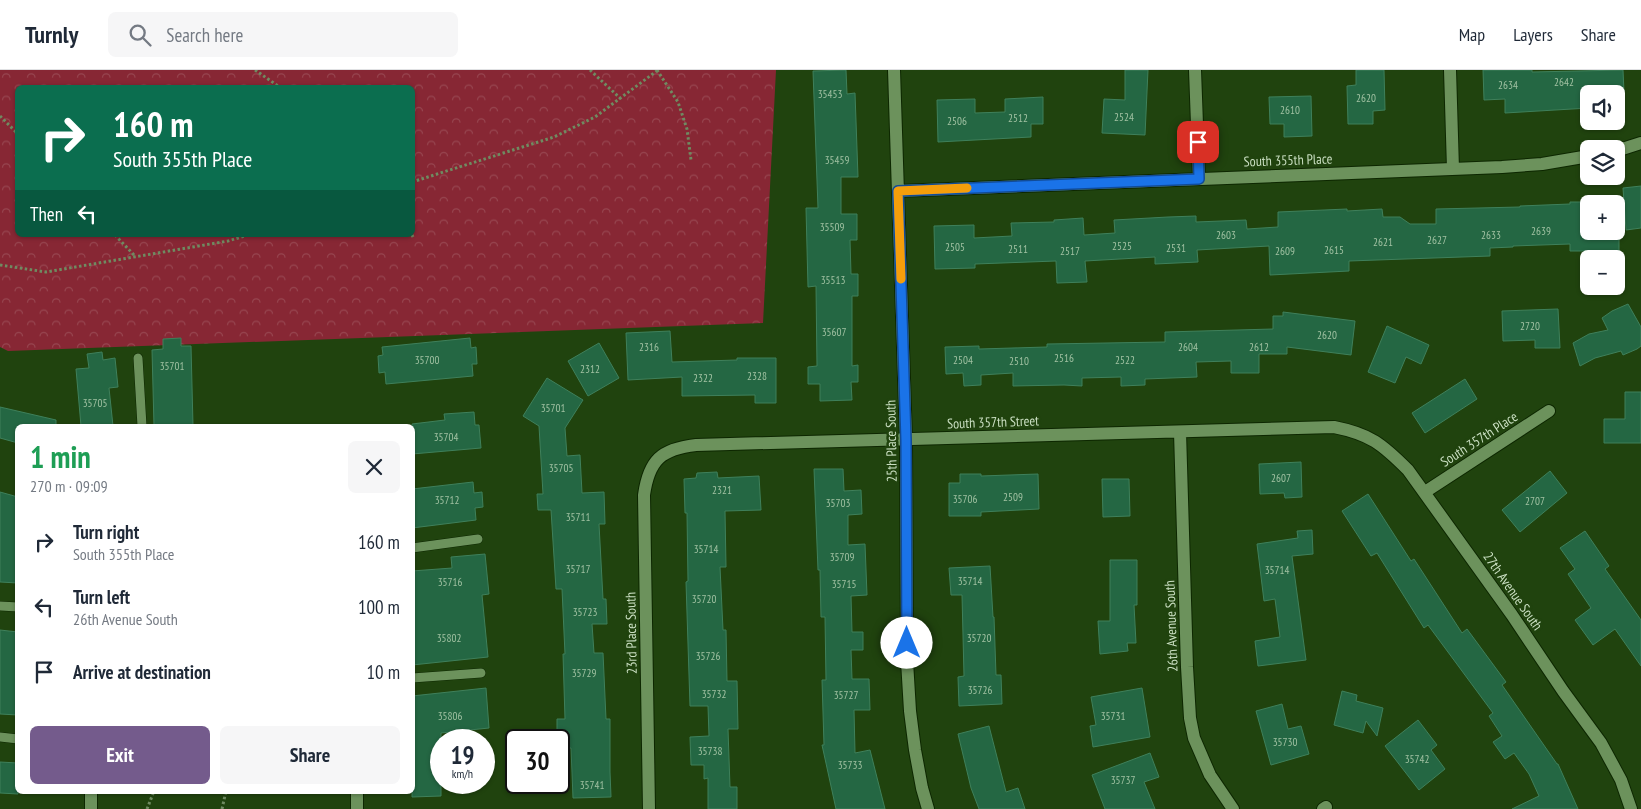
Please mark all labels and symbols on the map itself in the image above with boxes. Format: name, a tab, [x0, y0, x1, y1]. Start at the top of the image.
house number: 2642	[1554, 75, 1574, 89]
house number: 2634	[1498, 78, 1518, 92]
house number: 35453	[818, 87, 842, 101]
house number: 2620	[1356, 91, 1376, 105]
house number: 2610	[1280, 103, 1300, 117]
house number: 2524	[1114, 110, 1134, 124]
house number: 2512	[1008, 111, 1028, 125]
house number: 2506	[947, 114, 967, 128]
pin	[1177, 121, 1219, 163]
street label: South 355th Place	[1243, 149, 1333, 171]
house number: 35459	[825, 153, 849, 167]
house number: 35509	[820, 220, 844, 234]
house number: 2639	[1531, 224, 1551, 238]
house number: 2603	[1216, 228, 1236, 242]
house number: 2633	[1481, 228, 1501, 242]
house number: 2627	[1427, 233, 1447, 247]
house number: 2621	[1373, 235, 1393, 249]
house number: 2525	[1112, 239, 1132, 253]
house number: 2505	[945, 240, 965, 254]
house number: 2531	[1166, 241, 1186, 255]
house number: 2511	[1008, 242, 1028, 256]
house number: 2615	[1324, 243, 1344, 257]
house number: 2517	[1060, 244, 1080, 258]
house number: 2609	[1275, 244, 1295, 258]
house number: 35513	[821, 273, 845, 287]
house number: 2720	[1520, 319, 1540, 333]
house number: 35607	[822, 325, 846, 339]
house number: 2620	[1317, 328, 1337, 342]
house number: 2316	[639, 340, 659, 354]
house number: 2604	[1178, 340, 1198, 354]
house number: 2612	[1249, 340, 1269, 354]
house number: 2516	[1054, 351, 1074, 365]
house number: 35700	[415, 353, 439, 367]
house number: 2504	[953, 353, 973, 367]
house number: 2522	[1115, 353, 1135, 367]
house number: 2510	[1009, 354, 1029, 368]
house number: 35701	[160, 359, 184, 373]
house number: 2312	[580, 362, 600, 376]
house number: 2328	[747, 369, 767, 383]
house number: 2322	[693, 371, 713, 385]
house number: 35705	[83, 396, 107, 410]
street label: 25th Place South	[881, 400, 901, 482]
house number: 35701	[541, 401, 565, 415]
street label: South 357th Place	[1437, 407, 1521, 471]
street label: South 357th Street	[947, 411, 1039, 433]
house number: 35704	[434, 430, 458, 444]
house number: 35705	[549, 461, 573, 475]
house number: 2607	[1271, 471, 1291, 485]
house number: 2321	[712, 483, 732, 497]
house number: 2509	[1003, 490, 1023, 504]
house number: 35706	[953, 492, 977, 506]
house number: 35712	[435, 493, 459, 507]
house number: 2707	[1525, 494, 1545, 508]
house number: 35703	[826, 496, 850, 510]
house number: 35711	[566, 510, 590, 524]
house number: 35714	[694, 542, 718, 556]
street label: 27th Avenue South	[1479, 548, 1547, 634]
house number: 35709	[830, 550, 854, 564]
house number: 35717	[566, 562, 590, 576]
house number: 35714	[1265, 563, 1289, 577]
house number: 35714	[958, 574, 982, 588]
house number: 35716	[438, 575, 462, 589]
house number: 35715	[832, 577, 856, 591]
street label: 26th Avenue South	[1160, 580, 1182, 672]
street label: 23rd Place South	[621, 592, 641, 674]
house number: 35720	[692, 592, 716, 606]
house number: 35723	[573, 605, 597, 619]
position arrow	[880, 616, 932, 668]
house number: 35802	[437, 631, 461, 645]
house number: 35720	[967, 631, 991, 645]
house number: 35726	[696, 649, 720, 663]
house number: 35729	[572, 666, 596, 680]
house number: 35726	[968, 683, 992, 697]
house number: 35732	[702, 687, 726, 701]
house number: 35727	[834, 688, 858, 702]
house number: 35806	[438, 709, 462, 723]
house number: 35731	[1101, 709, 1125, 723]
speed limit sign: 30	[505, 729, 570, 794]
house number: 35730	[1273, 735, 1297, 749]
house number: 35738	[698, 744, 722, 758]
house number: 35742	[1405, 752, 1429, 766]
house number: 35733	[838, 758, 862, 772]
house number: 35737	[1111, 773, 1135, 787]
house number: 35741	[580, 778, 604, 792]

